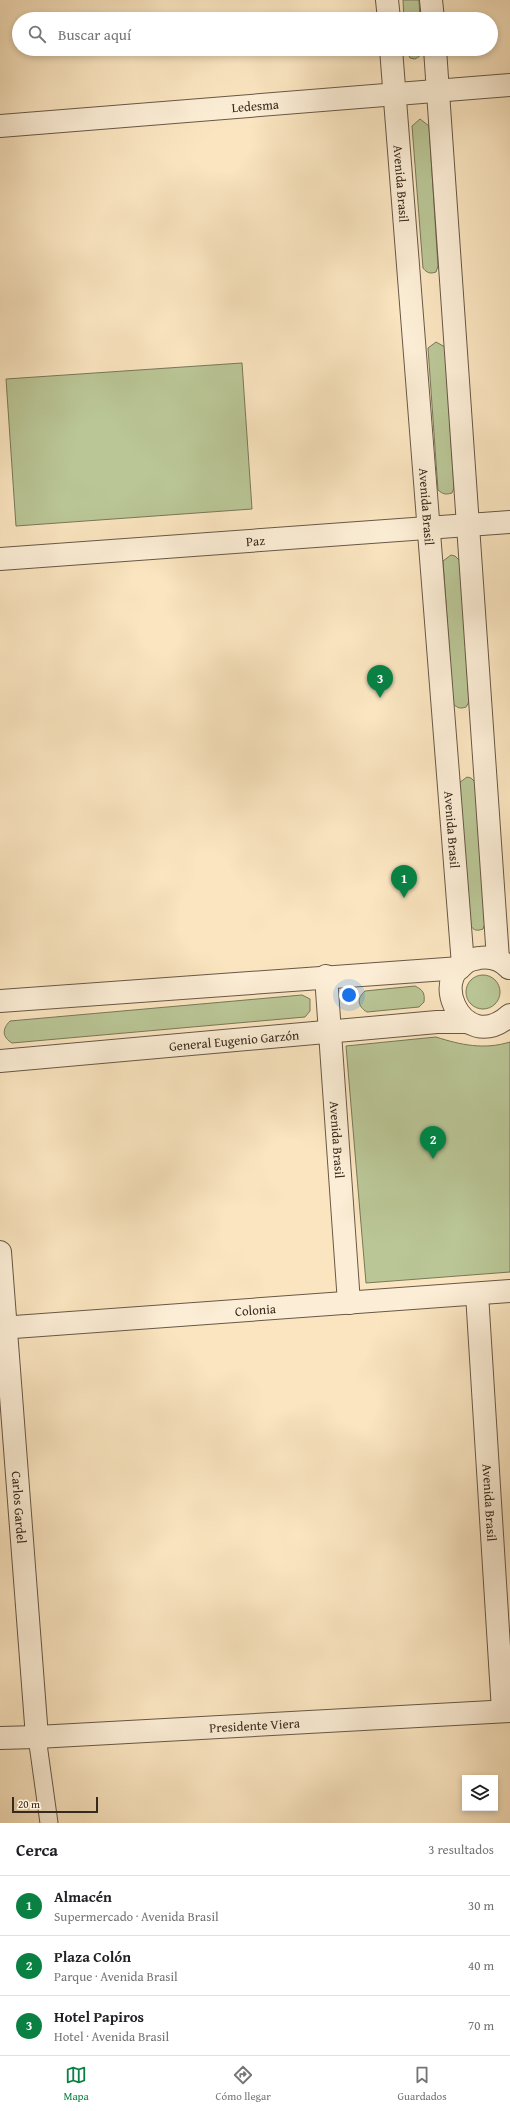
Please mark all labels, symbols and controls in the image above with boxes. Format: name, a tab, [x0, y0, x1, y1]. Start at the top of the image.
search box	[12, 12, 498, 56]
icon: search	[26, 23, 48, 45]
text: Buscar aquí	[58, 24, 131, 45]
street label: Ledesma	[231, 95, 280, 117]
street label: Avenida Brasil	[389, 144, 414, 223]
street label: Avenida Brasil	[414, 467, 439, 546]
street label: Paz	[245, 531, 266, 551]
pin: 3	[367, 665, 393, 698]
street label: Avenida Brasil	[439, 790, 464, 869]
pin: 1	[391, 865, 417, 898]
your location	[339, 985, 359, 1005]
street label: General Eugenio Garzón	[168, 1025, 301, 1056]
street label: Avenida Brasil	[325, 1100, 349, 1179]
pin: 2	[420, 1126, 446, 1159]
street label: Colonia	[234, 1299, 277, 1321]
street label: Avenida Brasil	[478, 1463, 501, 1542]
street label: Carlos Gardel	[7, 1470, 31, 1545]
street label: Presidente Viera	[209, 1714, 301, 1738]
map controls	[462, 1775, 498, 1811]
button: layers	[462, 1775, 498, 1811]
scale bar	[12, 1795, 98, 1814]
text: 20 m	[18, 1796, 40, 1812]
text: Cerca	[16, 1837, 58, 1862]
text: 3 resultados	[428, 1840, 494, 1859]
text: Almacén	[54, 1886, 112, 1907]
text: 1	[26, 1896, 32, 1915]
text: 30 m	[468, 1896, 494, 1915]
text: Supermercado · Avenida Brasil	[54, 1907, 219, 1926]
text: Plaza Colón	[54, 1946, 131, 1967]
text: 2	[26, 1956, 32, 1975]
text: 40 m	[468, 1956, 494, 1975]
text: Parque · Avenida Brasil	[54, 1967, 178, 1986]
text: Hotel Papiros	[54, 2006, 144, 2027]
text: 3	[26, 2016, 32, 2035]
text: 70 m	[468, 2016, 494, 2035]
text: Hotel · Avenida Brasil	[54, 2027, 169, 2046]
tab: Mapa	[63, 2064, 89, 2104]
tab: Cómo llegar	[216, 2064, 271, 2104]
tab: Guardados	[398, 2064, 447, 2104]

